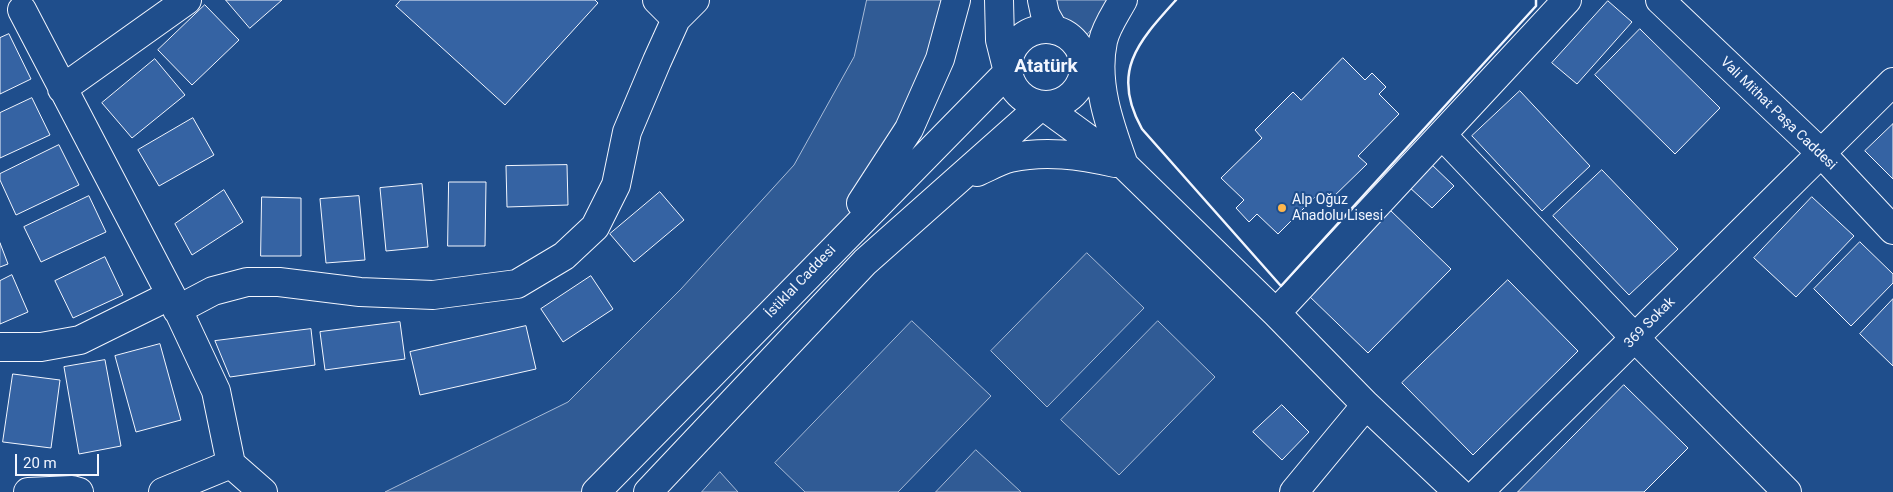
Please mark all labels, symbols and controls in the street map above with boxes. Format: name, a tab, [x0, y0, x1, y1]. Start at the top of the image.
street label: Vali Mithat Paşa Caddesi	[1716, 54, 1840, 174]
district label: Atatürk	[1014, 56, 1078, 78]
place label: Alp Oğuz Anadolu Lisesi	[1292, 192, 1383, 224]
marker: Alp Oğuz Anadolu Lisesi	[1276, 202, 1288, 214]
street label: İstiklal Caddesi	[762, 242, 840, 322]
street label: 369 Sokak	[1621, 294, 1679, 352]
scale bar	[18, 444, 101, 476]
text: 20 m	[23, 454, 57, 472]

